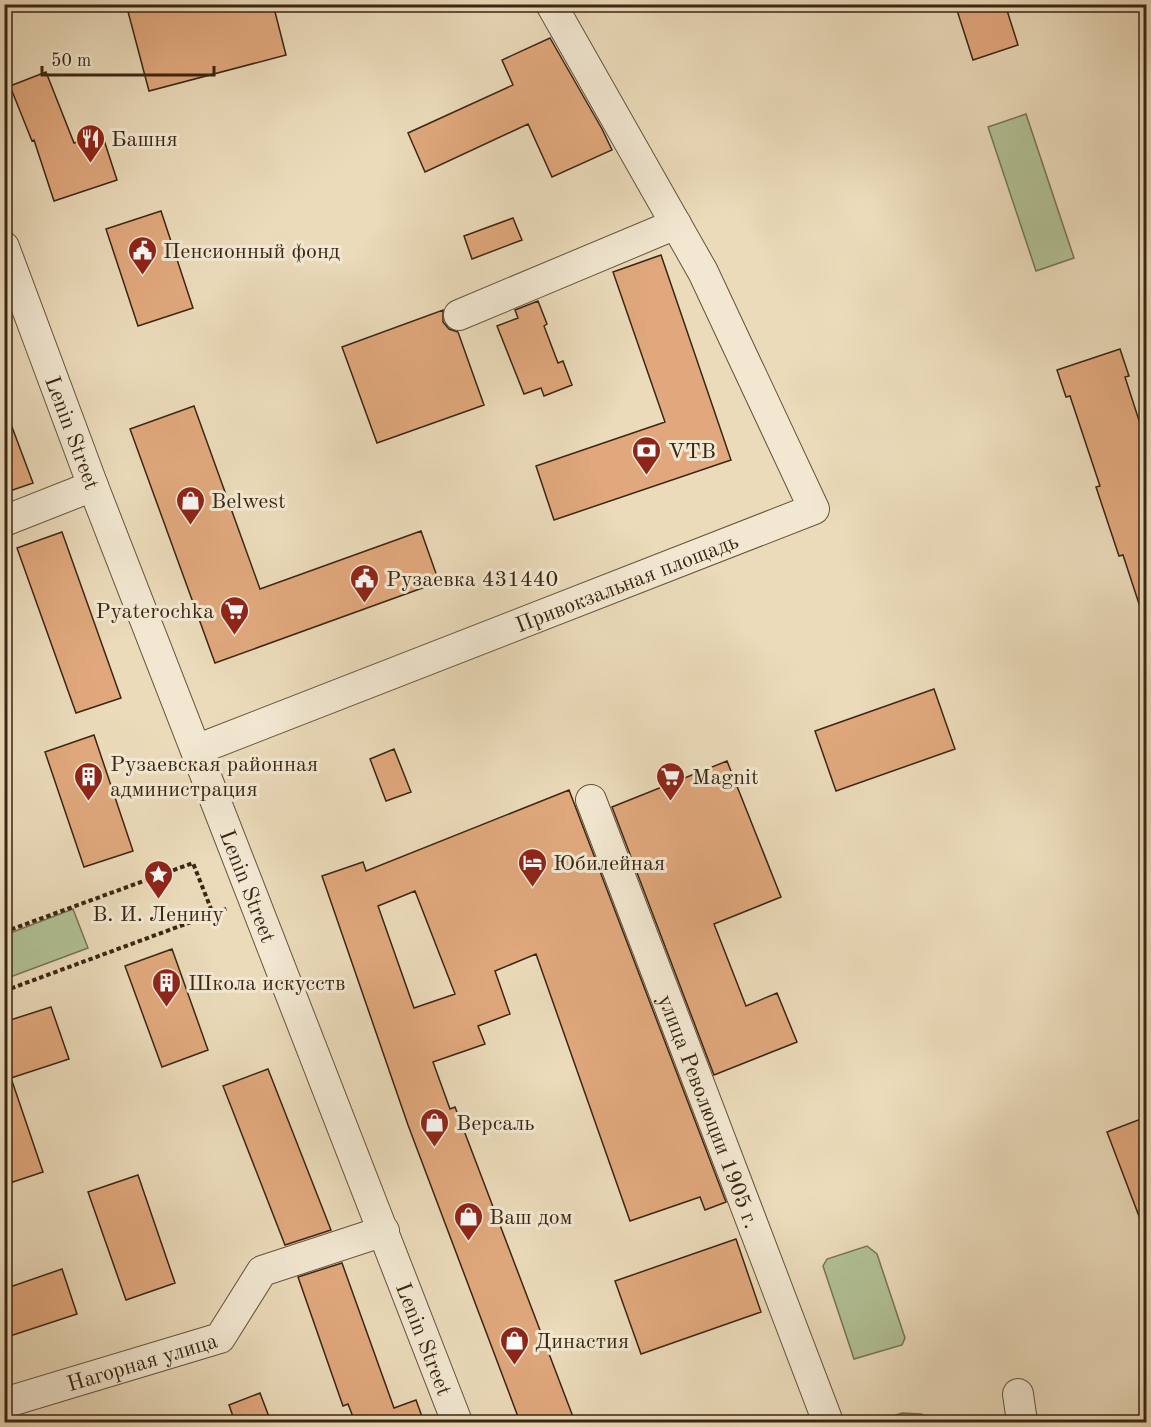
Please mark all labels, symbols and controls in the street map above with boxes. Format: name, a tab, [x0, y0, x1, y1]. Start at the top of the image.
scale bar	[42, 39, 214, 77]
text: 50 m	[51, 52, 91, 70]
restaurant icon: Башня	[74, 122, 106, 164]
place label: Башня	[111, 129, 178, 151]
public building icon: Пенсионный фонд	[126, 234, 158, 276]
place label: Пенсионный фонд	[163, 241, 340, 263]
street label: Lenin Street	[40, 374, 102, 493]
bank icon: VTB	[631, 434, 663, 476]
place label: VTB	[668, 441, 716, 463]
shop icon: Belwest	[174, 484, 206, 526]
place label: Belwest	[211, 491, 286, 513]
street label: Привокзальная площадь	[513, 531, 742, 637]
public building icon: Рузаевка 431440	[349, 562, 381, 604]
place label: Рузаевка 431440	[386, 569, 558, 591]
supermarket icon: Pyaterochka	[219, 594, 251, 636]
place label: Pyaterochka	[96, 601, 214, 623]
place label: Рузаевская районная администрация	[110, 754, 318, 801]
building icon: Рузаевская районная администрация	[73, 760, 105, 802]
supermarket icon: Magnit	[655, 760, 687, 802]
place label: Magnit	[692, 767, 759, 789]
street label: Lenin Street	[215, 827, 278, 946]
hotel icon: Юбилейная	[516, 846, 548, 888]
place label: Юбилейная	[553, 853, 665, 875]
place icon: В. И. Ленину	[142, 858, 174, 900]
place label: В. И. Ленину	[92, 904, 224, 926]
building icon: Школа искусств	[151, 966, 183, 1008]
place label: Школа искусств	[188, 973, 346, 995]
street label: улица Революции 1905 г.	[653, 992, 762, 1232]
shop icon: Версаль	[419, 1106, 451, 1148]
place label: Версаль	[456, 1113, 535, 1135]
shop icon: Ваш дом	[452, 1200, 484, 1242]
place label: Ваш дом	[489, 1207, 572, 1229]
street label: Lenin Street	[391, 1280, 455, 1399]
shop icon: Династия	[498, 1324, 530, 1366]
street label: Нагорная улица	[65, 1330, 220, 1396]
place label: Династия	[535, 1331, 629, 1353]

